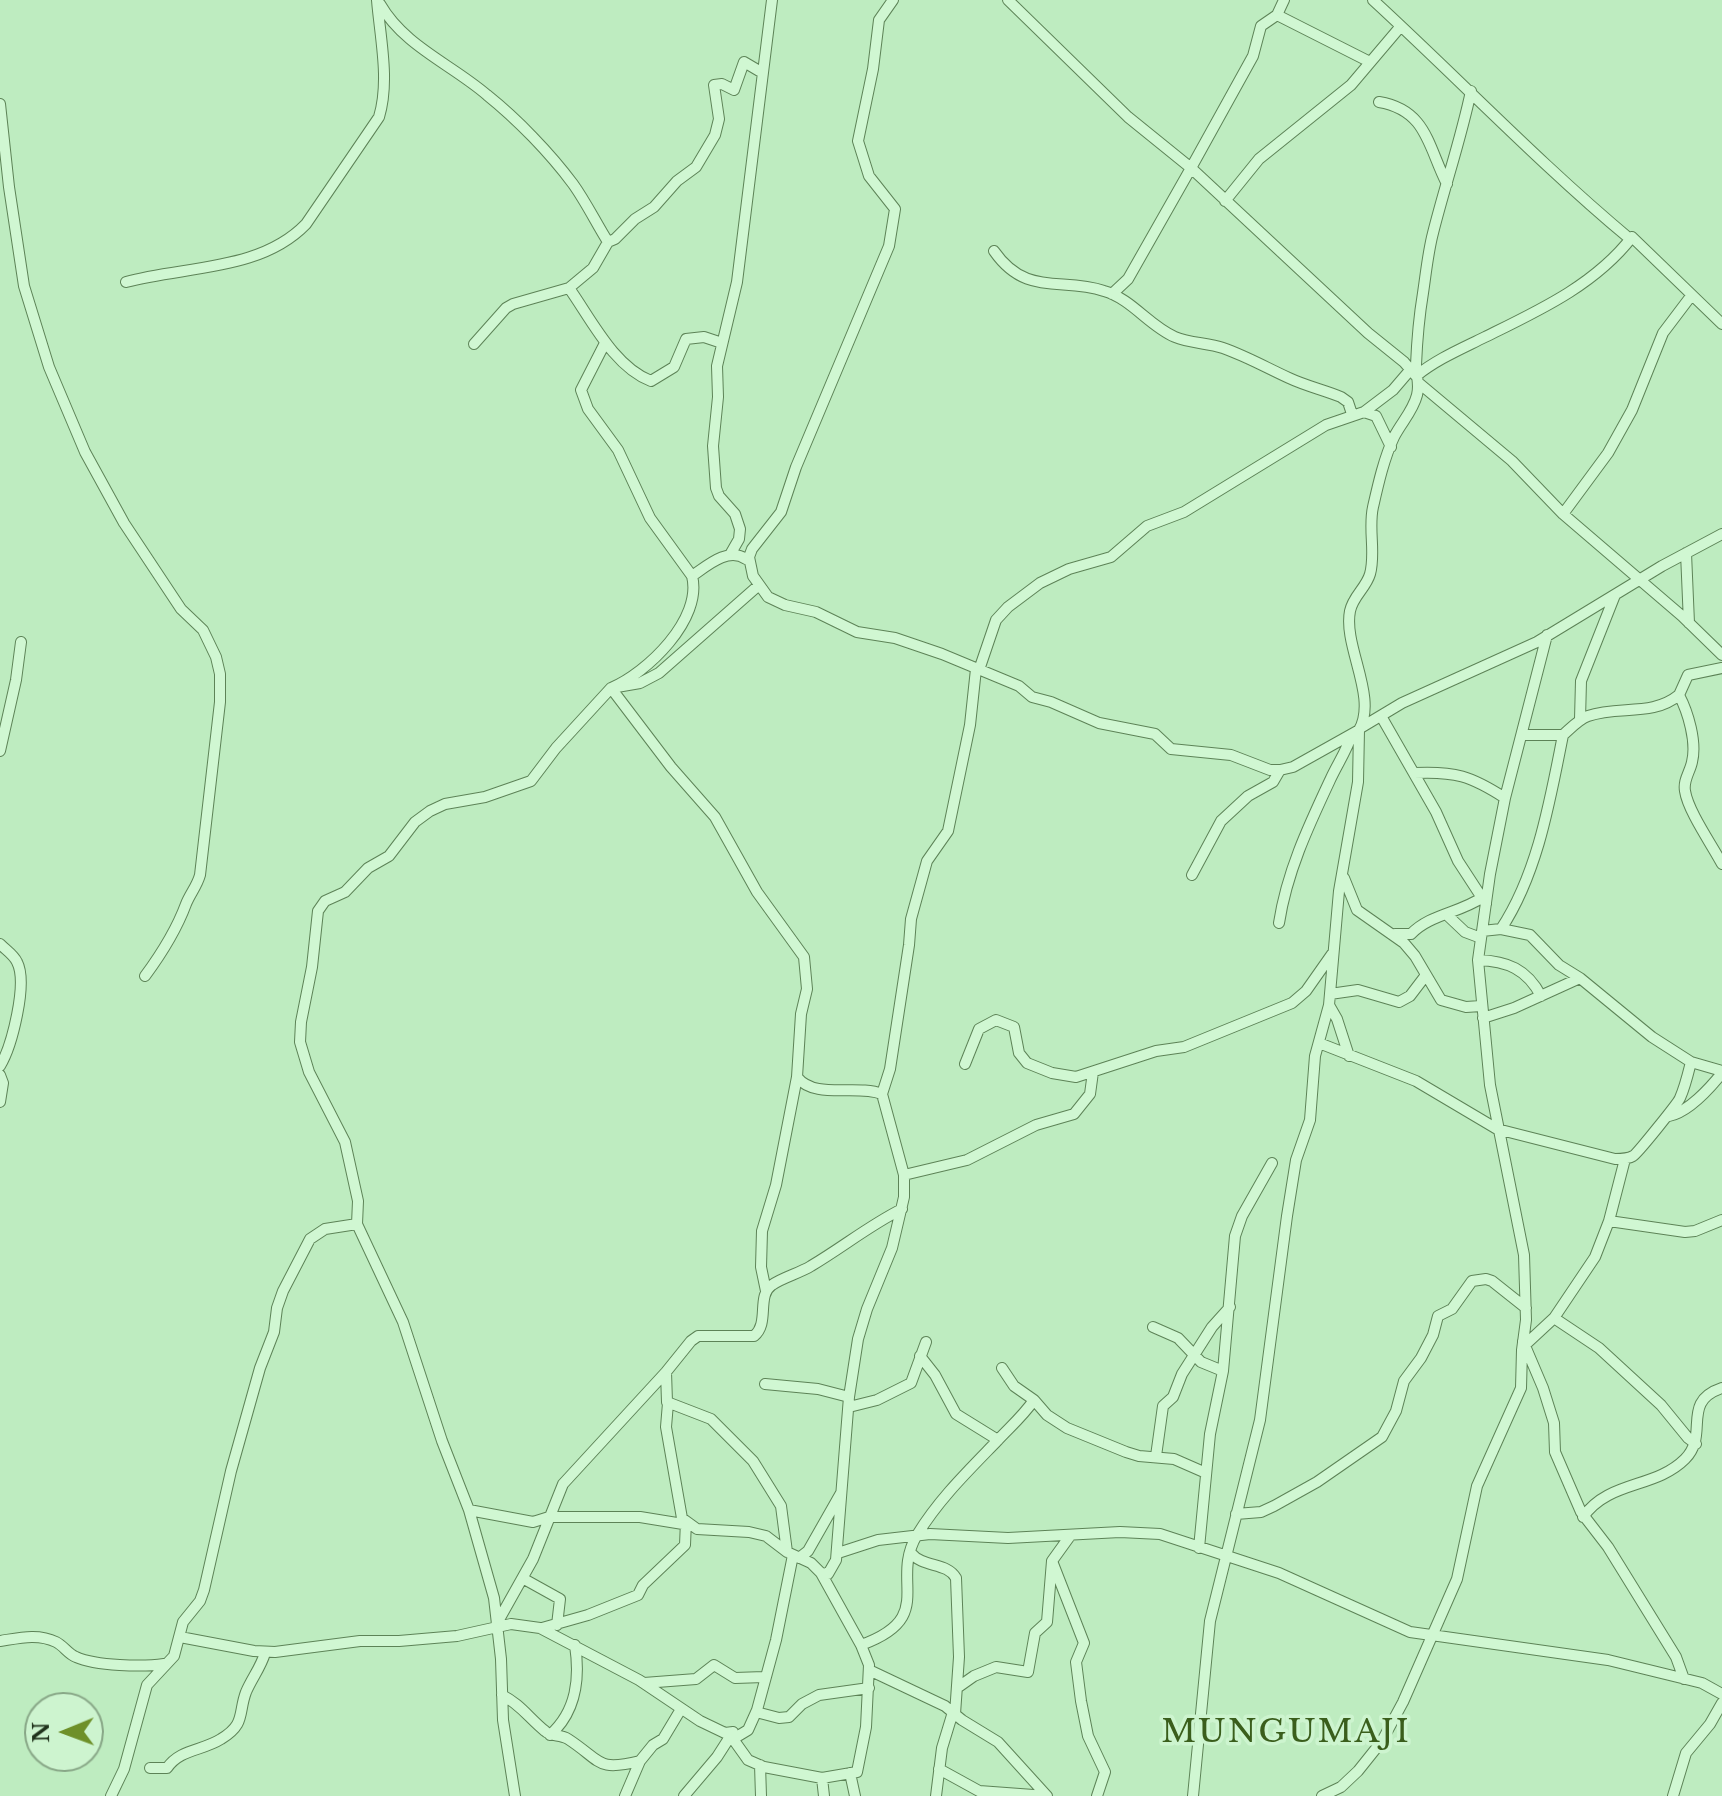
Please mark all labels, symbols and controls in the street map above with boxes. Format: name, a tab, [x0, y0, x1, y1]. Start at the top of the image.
north arrow	[24, 1692, 104, 1772]
district label: MUNGUMAJI	[1161, 1714, 1411, 1752]
text: N	[28, 1722, 55, 1743]

